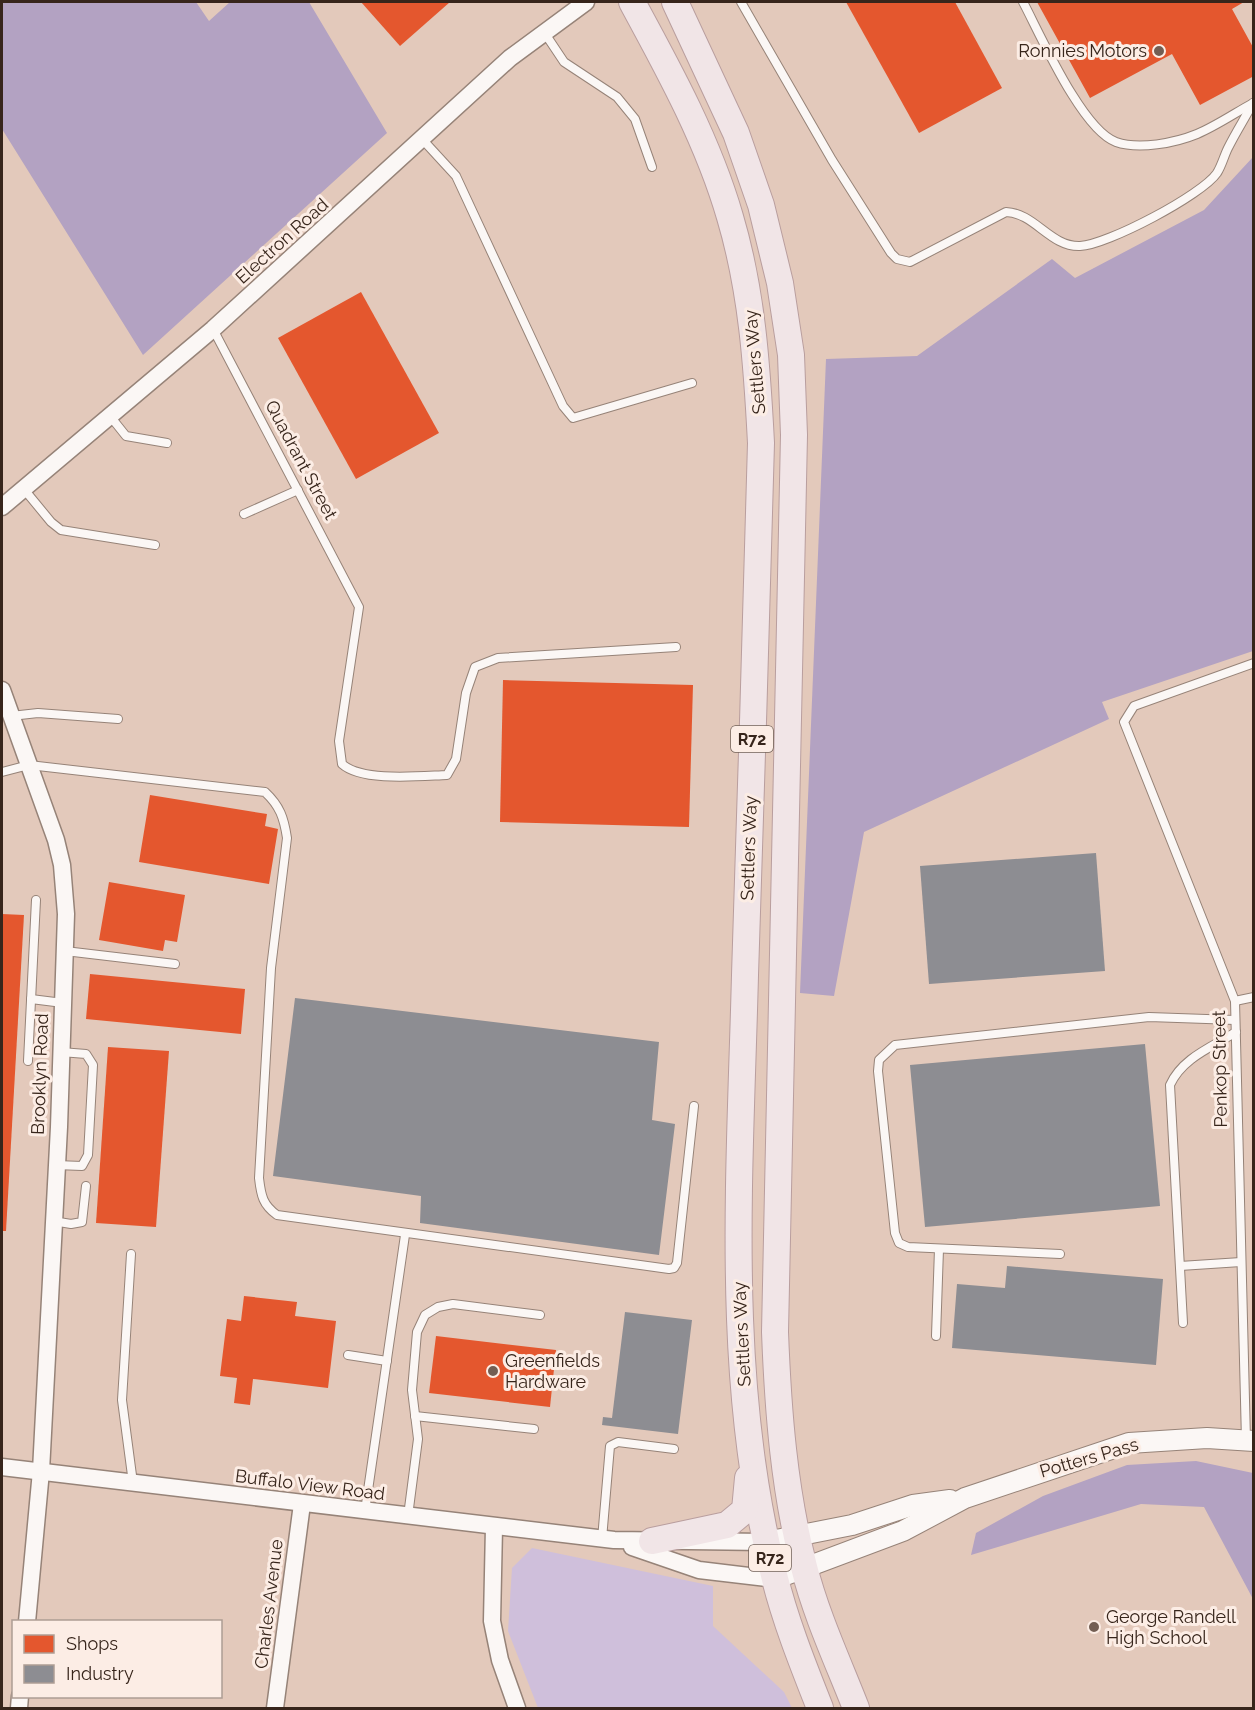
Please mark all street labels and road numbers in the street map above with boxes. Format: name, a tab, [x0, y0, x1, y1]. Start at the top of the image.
street label: Electron Road	[231, 194, 332, 288]
street label: Settlers Way	[739, 309, 770, 415]
street label: Quadrant Street	[261, 396, 342, 523]
road number: R72	[731, 726, 773, 752]
street label: Settlers Way	[736, 795, 761, 901]
street label: Penkop Street	[1208, 1010, 1231, 1128]
street label: Brooklyn Road	[27, 1013, 52, 1135]
street label: Settlers Way	[728, 1281, 755, 1387]
street label: Potters Pass	[1037, 1433, 1141, 1482]
street label: Buffalo View Road	[234, 1465, 386, 1504]
street label: Charles Avenue	[250, 1538, 287, 1670]
road number: R72	[749, 1545, 791, 1571]

